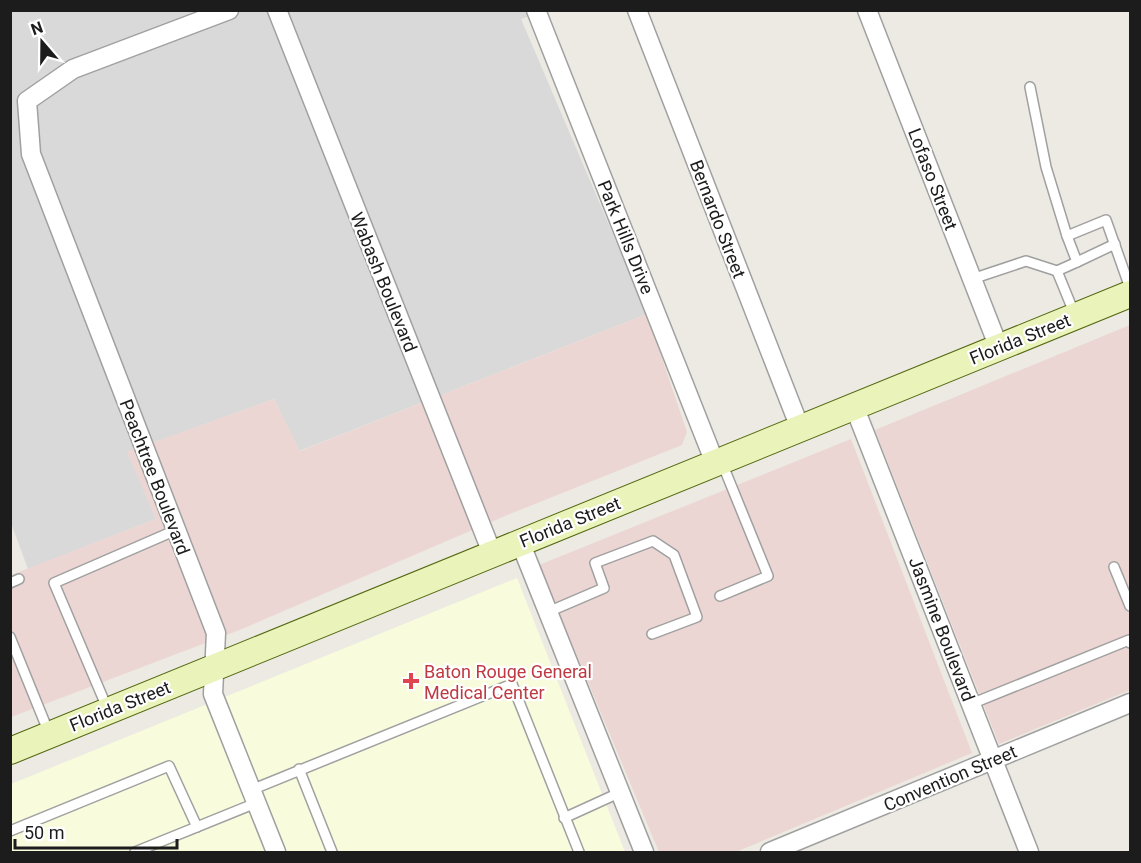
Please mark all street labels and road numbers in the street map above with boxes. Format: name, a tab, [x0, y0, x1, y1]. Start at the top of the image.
street label: Lofaso Street	[904, 125, 962, 233]
street label: Bernardo Street	[686, 157, 750, 281]
street label: Park Hills Drive	[594, 177, 658, 297]
street label: Wabash Boulevard	[346, 209, 422, 355]
street label: Florida Street	[966, 309, 1074, 369]
street label: Peachtree Boulevard	[116, 396, 194, 558]
street label: Florida Street	[516, 492, 624, 552]
street label: Jasmine Boulevard	[905, 554, 979, 704]
street label: Florida Street	[66, 676, 174, 736]
street label: Convention Street	[880, 740, 1020, 815]

